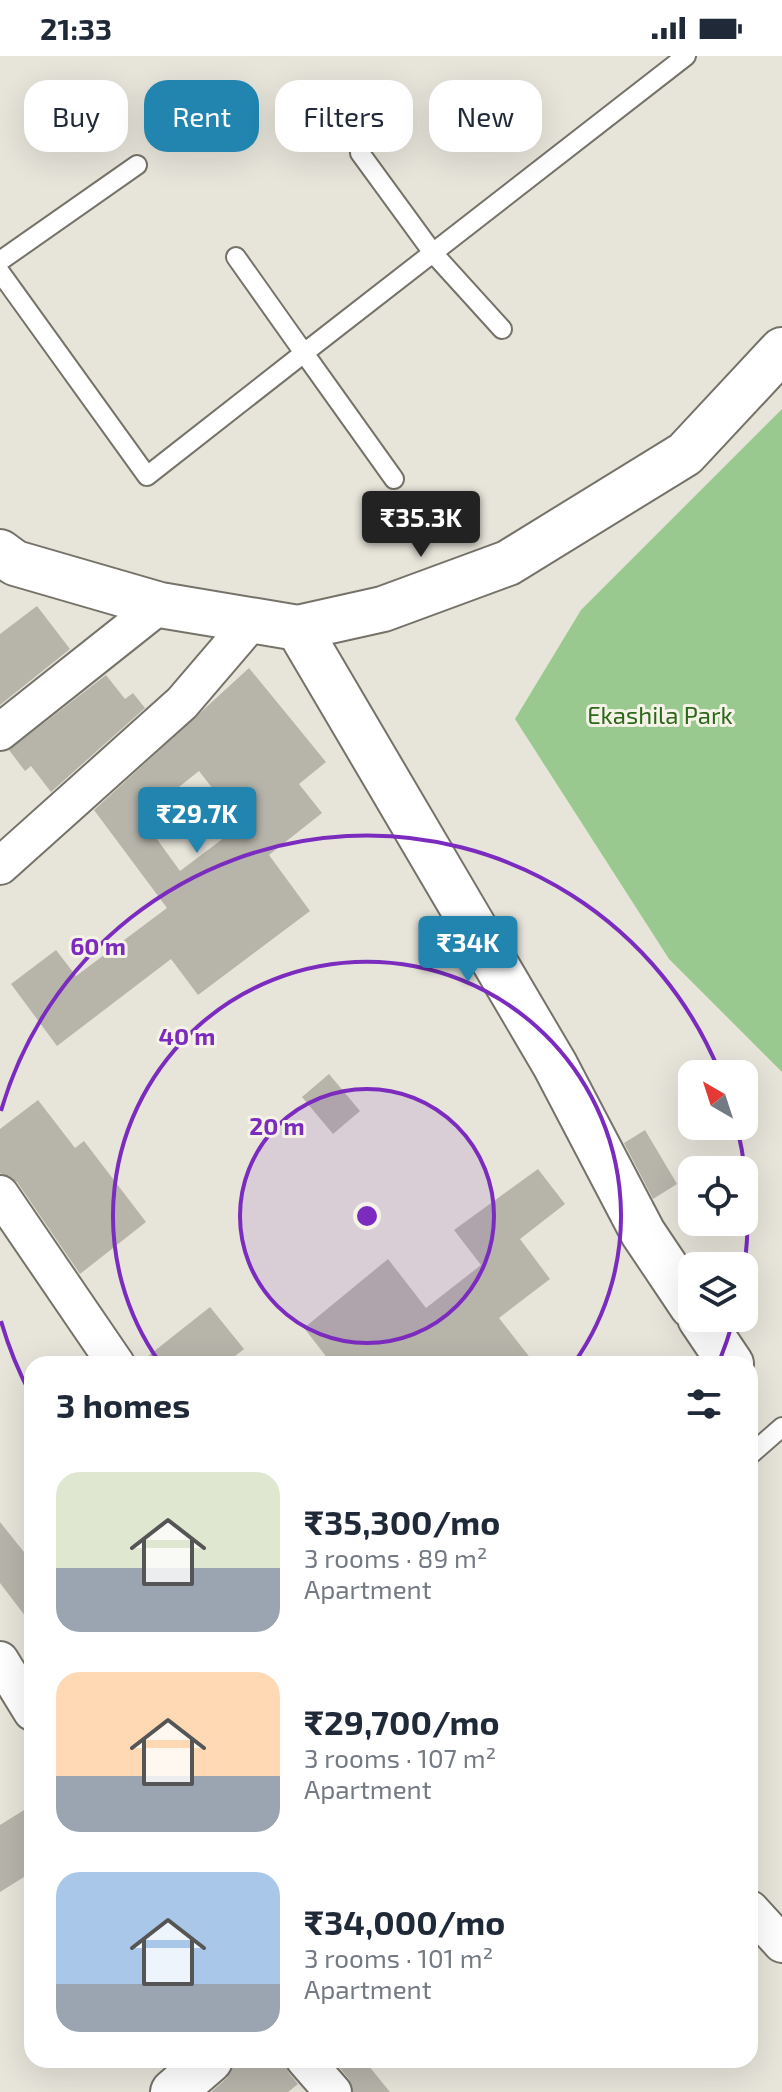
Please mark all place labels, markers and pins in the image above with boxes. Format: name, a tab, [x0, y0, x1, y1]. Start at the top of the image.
pin: ₹35.3K	[356, 491, 486, 559]
pin: ₹29.7K	[132, 787, 262, 855]
pin: ₹34K	[421, 916, 515, 984]
centre of rings	[353, 1202, 381, 1230]

